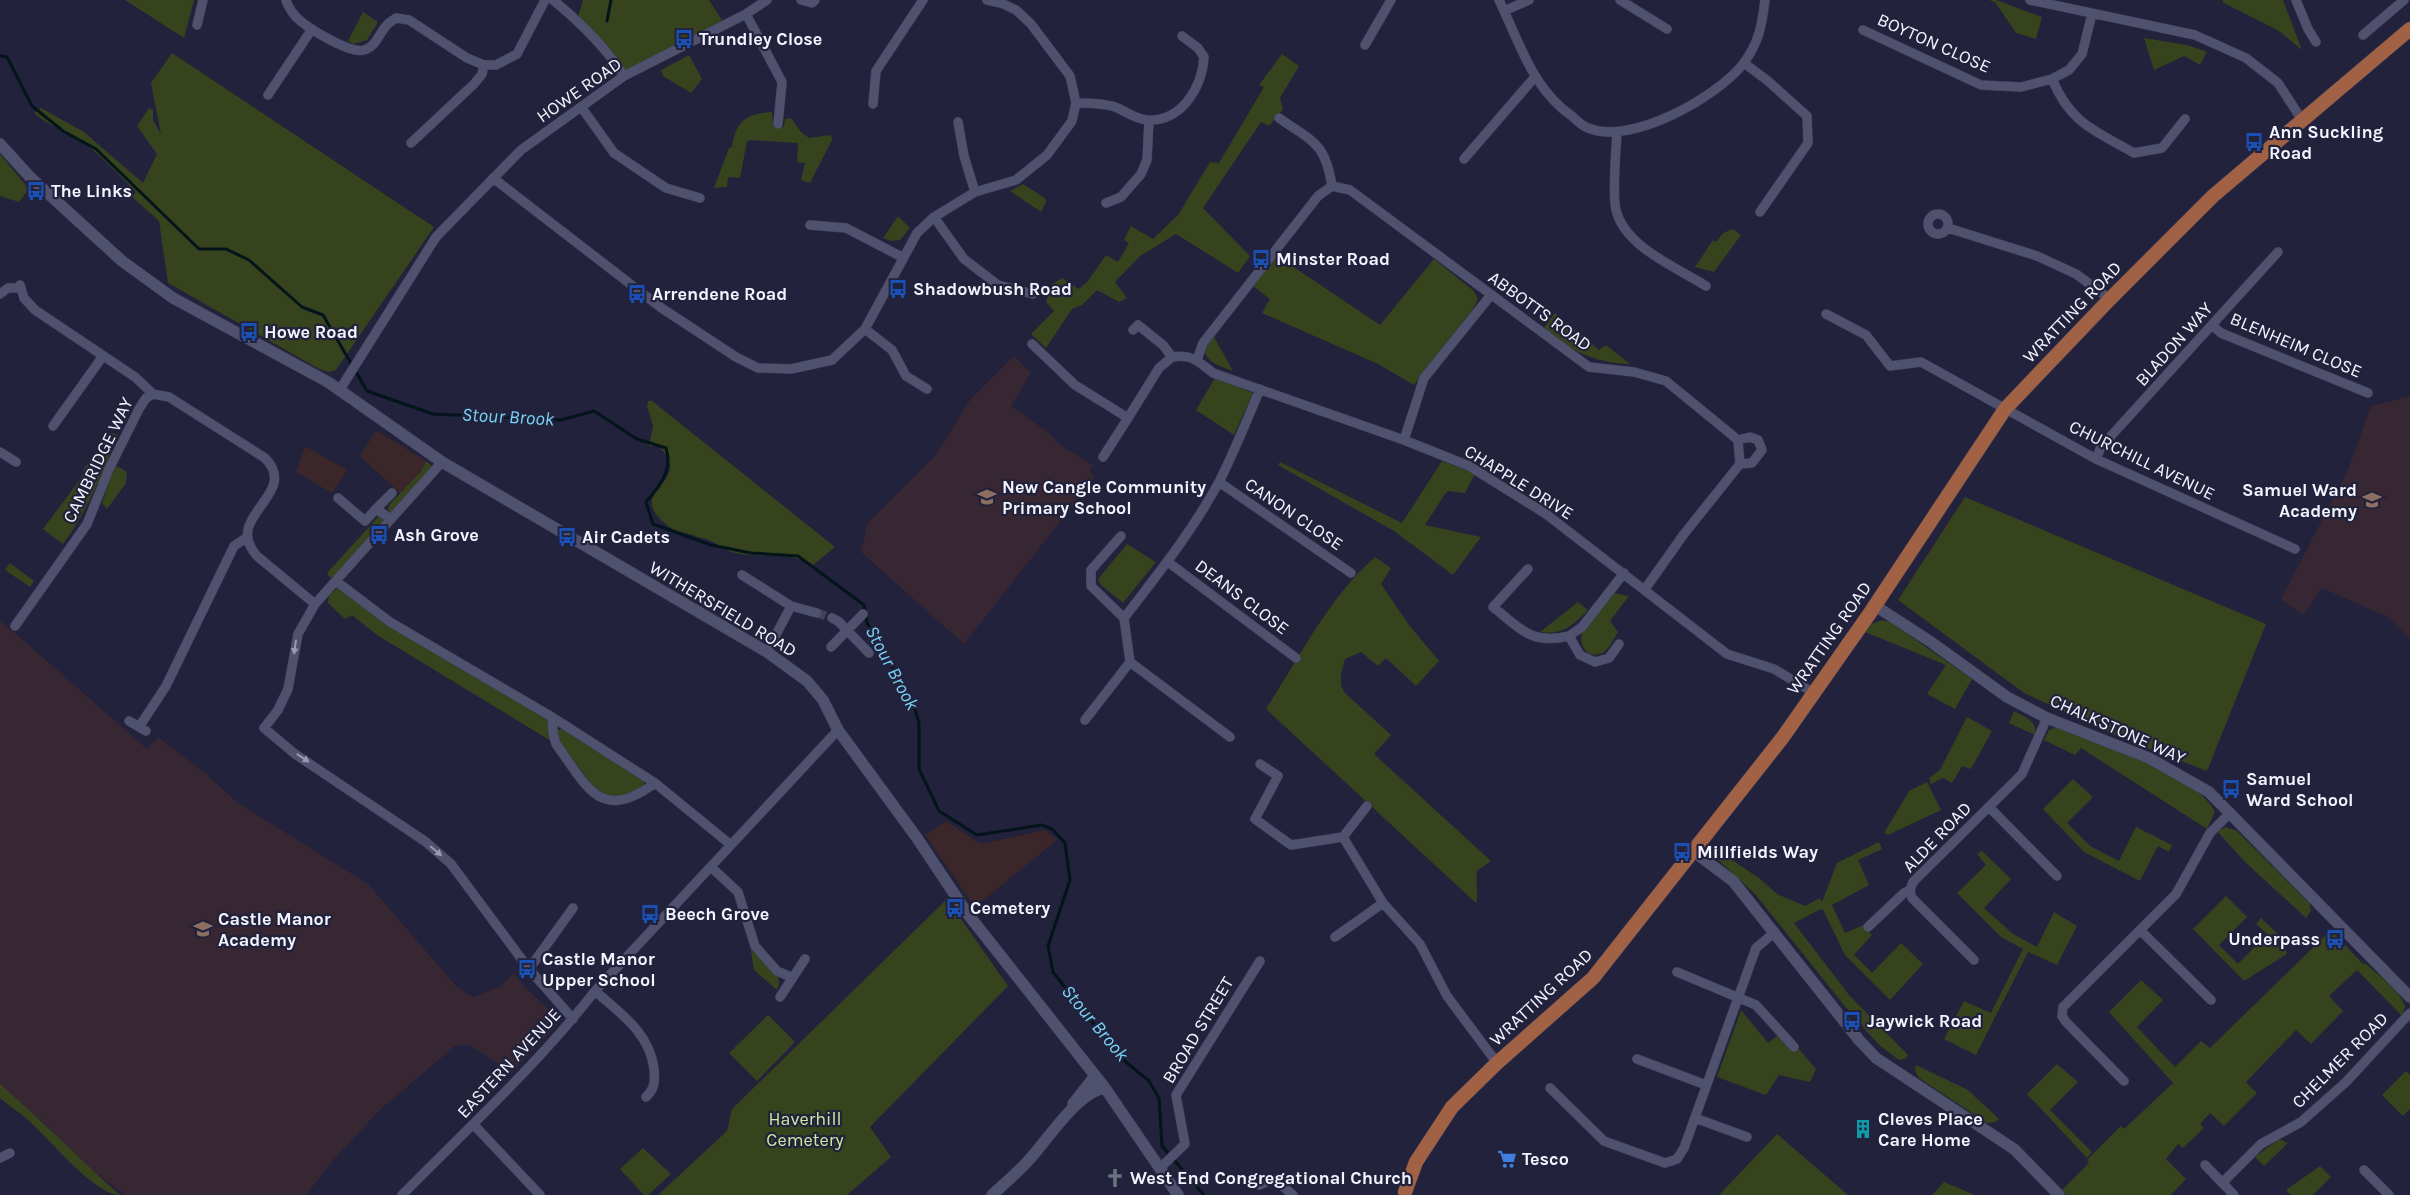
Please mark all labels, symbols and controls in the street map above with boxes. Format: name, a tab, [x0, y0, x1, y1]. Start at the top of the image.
street label: BOYTON CLOSE	[1874, 8, 1994, 78]
bus stop icon: Trundley Close	[673, 28, 695, 50]
place label: Trundley Close	[699, 28, 822, 50]
street label: HOWE ROAD	[532, 53, 626, 127]
place label: Ann Suckling Road	[2269, 121, 2384, 164]
bus stop icon: Ann Suckling Road	[2243, 131, 2265, 153]
bus stop icon: The Links	[25, 180, 47, 202]
place label: The Links	[51, 180, 132, 202]
bus stop icon: Minster Road	[1250, 248, 1272, 270]
place label: Minster Road	[1276, 248, 1390, 270]
street label: WRATTING ROAD	[2018, 257, 2126, 367]
street label: ABBOTTS ROAD	[1484, 266, 1596, 356]
bus stop icon: Shadowbush Road	[887, 278, 909, 300]
place label: Shadowbush Road	[913, 278, 1072, 300]
bus stop icon: Arrendene Road	[626, 283, 648, 305]
place label: Arrendene Road	[652, 283, 787, 305]
street label: BLADON WAY	[2131, 297, 2217, 390]
street label: BLENHEIM CLOSE	[2227, 307, 2365, 383]
bus stop icon: Howe Road	[238, 321, 260, 343]
place label: Howe Road	[264, 321, 358, 343]
street label: CAMBRIDGE WAY	[58, 393, 138, 526]
water label: Stour Brook	[461, 404, 555, 430]
street label: CHURCHILL AVENUE	[2066, 415, 2218, 505]
street label: CHAPPLE DRIVE	[1460, 440, 1578, 524]
street label: CANON CLOSE	[1241, 473, 1347, 555]
place label: New Cangle Community Primary School	[1002, 476, 1206, 519]
place label: Samuel Ward Academy	[2242, 479, 2357, 522]
school or university icon: New Cangle Community Primary School	[976, 486, 998, 508]
school or university icon: Samuel Ward Academy	[2361, 489, 2383, 511]
bus stop icon: Ash Grove	[368, 524, 390, 546]
place label: Ash Grove	[394, 524, 479, 546]
bus stop icon: Air Cadets	[556, 526, 578, 548]
place label: Air Cadets	[582, 526, 670, 548]
street label: DEANS CLOSE	[1191, 555, 1293, 639]
street label: WITHERSFIELD ROAD	[645, 556, 801, 662]
street label: WRATTING ROAD	[1782, 577, 1876, 699]
water label: Stour Brook	[861, 622, 924, 714]
one-way arrow	[291, 640, 299, 656]
street label: CHALKSTONE WAY	[2047, 689, 2189, 769]
one-way arrow	[296, 754, 309, 763]
place label: Samuel Ward School	[2246, 768, 2354, 811]
bus stop icon: Samuel Ward School	[2220, 778, 2242, 800]
street label: ALDE ROAD	[1898, 797, 1976, 877]
bus stop icon: Millfields Way	[1671, 841, 1693, 863]
place label: Millfields Way	[1697, 841, 1818, 863]
one-way arrow	[430, 845, 442, 856]
bus stop icon: Cemetery	[944, 897, 966, 919]
place label: Cemetery	[970, 897, 1050, 919]
bus stop icon: Beech Grove	[639, 903, 661, 925]
place label: Beech Grove	[665, 903, 769, 925]
place label: Castle Manor Academy	[218, 908, 331, 951]
school or university icon: Castle Manor Academy	[192, 918, 214, 940]
place label: Underpass	[2228, 928, 2320, 950]
bus stop icon: Underpass	[2324, 928, 2346, 950]
street label: WRATTING ROAD	[1485, 944, 1597, 1050]
place label: Castle Manor Upper School	[542, 948, 656, 991]
bus stop icon: Castle Manor Upper School	[516, 958, 538, 980]
street label: BROAD STREET	[1158, 973, 1238, 1087]
water label: Stour Brook	[1057, 980, 1133, 1066]
street label: EASTERN AVENUE	[452, 1003, 566, 1123]
street label: CHELMER ROAD	[2287, 1007, 2393, 1113]
bus stop icon: Jaywick Road	[1841, 1010, 1863, 1032]
place label: Jaywick Road	[1867, 1010, 1982, 1032]
park label: Haverhill Cemetery	[766, 1108, 844, 1151]
place label: Cleves Place Care Home	[1878, 1108, 1983, 1151]
building icon: Cleves Place Care Home	[1852, 1118, 1874, 1140]
supermarket icon: Tesco	[1496, 1148, 1518, 1170]
place label: Tesco	[1522, 1148, 1569, 1170]
church icon: West End Congregational Church	[1104, 1167, 1126, 1189]
place label: West End Congregational Church	[1130, 1167, 1412, 1189]

